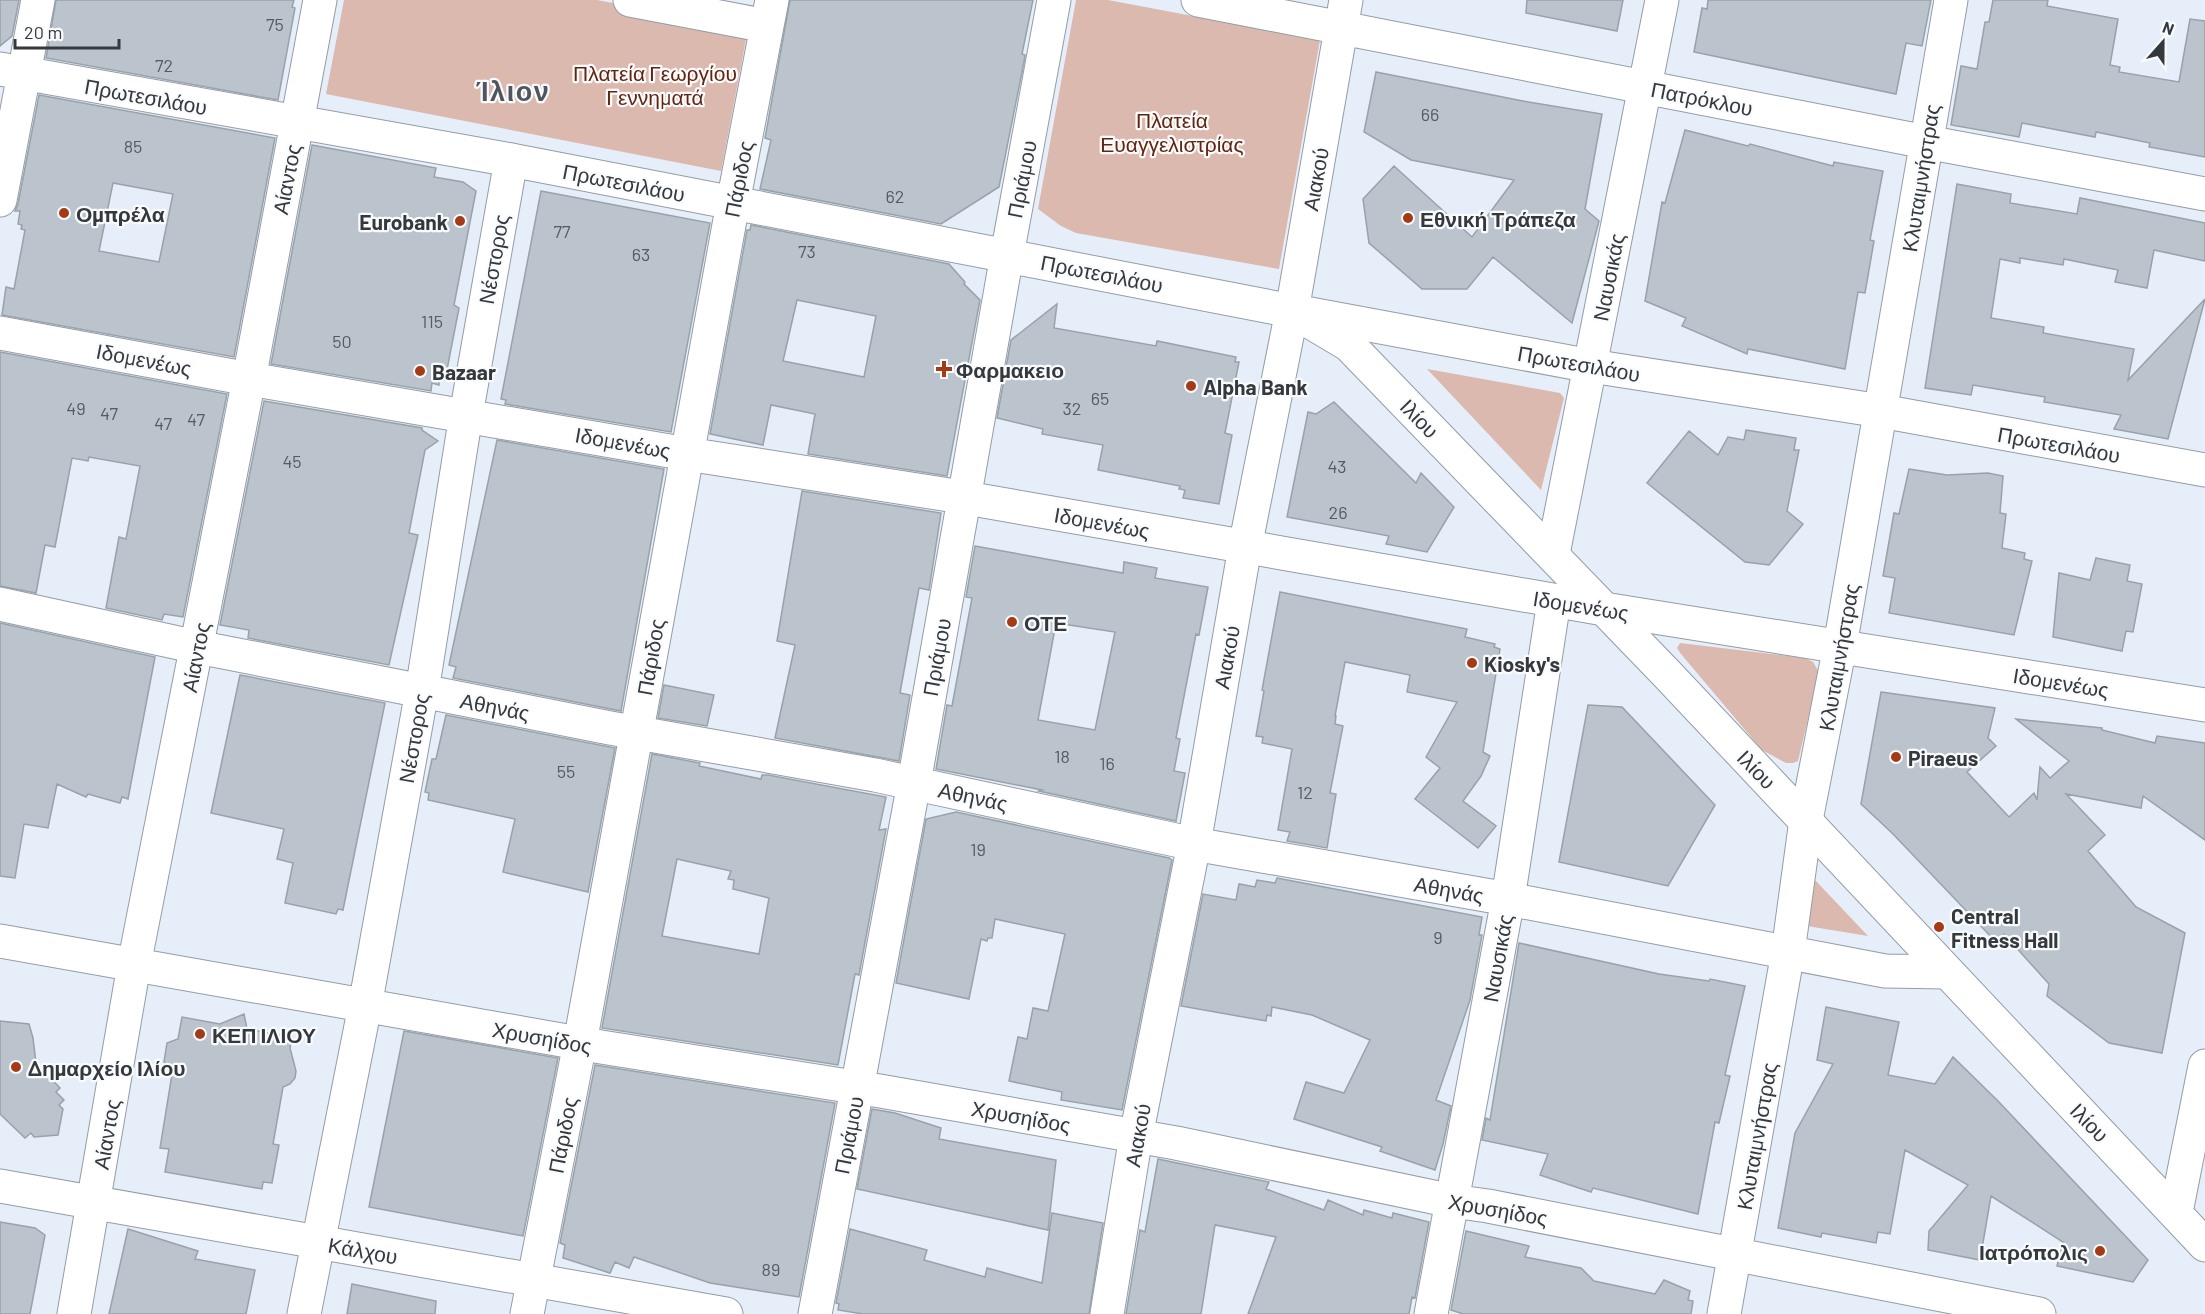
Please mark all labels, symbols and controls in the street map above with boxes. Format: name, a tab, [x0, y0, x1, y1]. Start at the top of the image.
scale bar	[15, 12, 118, 50]
north arrow	[2133, 12, 2193, 72]
house number: 75	[266, 13, 284, 35]
text: N	[2160, 17, 2177, 38]
text: 20 m	[24, 21, 62, 43]
house number: 72	[155, 54, 173, 76]
park label: Πλατεία Γεωργίου Γεννηματά	[573, 60, 737, 109]
street label: Πρωτεσιλάου	[83, 73, 209, 119]
district label: Ίλιον	[476, 74, 550, 106]
street label: Πατρόκλου	[1649, 76, 1755, 120]
street label: Κλυταιμνήστρας	[1896, 102, 1944, 254]
house number: 66	[1421, 103, 1439, 125]
park label: Πλατεία Ευαγγελιστρίας	[1100, 107, 1244, 156]
house number: 85	[124, 135, 142, 157]
street label: Πριάμου	[1001, 138, 1041, 220]
street label: Πάριδος	[718, 139, 758, 219]
street label: Αίαντος	[267, 142, 305, 216]
street label: Αιακού	[1297, 145, 1333, 213]
street label: Πρωτεσιλάου	[561, 158, 687, 206]
house number: 62	[886, 185, 904, 207]
place label: Ομπρέλα	[76, 201, 165, 226]
marker: Ομπρέλα	[57, 206, 71, 220]
place label: Εθνική Τράπεζα	[1420, 206, 1576, 231]
place label: Eurobank	[359, 209, 448, 234]
marker: Εθνική Τράπεζα	[1401, 211, 1415, 225]
street label: Νέστορος	[473, 212, 513, 306]
marker: Eurobank	[453, 214, 467, 228]
house number: 77	[553, 220, 571, 242]
street label: Ναυσικάς	[1587, 231, 1629, 323]
house number: 73	[798, 240, 816, 262]
house number: 63	[632, 243, 650, 265]
street label: Πρωτεσιλάου	[1039, 249, 1165, 297]
house number: 115	[421, 310, 443, 332]
house number: 50	[332, 330, 352, 352]
street label: Ιδομενέως	[94, 338, 194, 380]
street label: Πρωτεσιλάου	[1516, 340, 1642, 386]
place label: Φαρμακειο	[956, 357, 1064, 382]
place label: Bazaar	[432, 359, 496, 384]
marker: Φαρμακειο	[937, 362, 951, 376]
marker: Bazaar	[413, 364, 427, 378]
place label: Alpha Bank	[1203, 374, 1308, 399]
marker: Alpha Bank	[1184, 379, 1198, 393]
house number: 65	[1091, 387, 1109, 409]
street label: Ιλίου	[1396, 393, 1444, 443]
house number: 49	[66, 397, 86, 419]
house number: 32	[1063, 397, 1081, 419]
house number: 47	[100, 402, 118, 424]
house number: 47	[187, 408, 205, 430]
house number: 47	[154, 412, 172, 434]
street label: Ιδομενέως	[573, 421, 673, 463]
street label: Πρωτεσιλάου	[1996, 421, 2122, 467]
house number: 45	[282, 450, 302, 472]
house number: 43	[1327, 455, 1347, 477]
street label: Ιδομενέως	[1052, 501, 1152, 543]
house number: 26	[1329, 501, 1347, 523]
street label: Κλυταιμνήστρας	[1813, 581, 1863, 733]
street label: Ιδομενέως	[1531, 585, 1631, 625]
place label: ΟΤΕ	[1024, 610, 1067, 635]
marker: ΟΤΕ	[1005, 615, 1019, 629]
street label: Πριάμου	[917, 616, 955, 698]
street label: Πάριδος	[631, 617, 669, 697]
street label: Αίαντος	[176, 620, 214, 694]
street label: Αιακού	[1208, 623, 1244, 691]
place label: Kiosky's	[1484, 651, 1560, 676]
marker: Kiosky's	[1465, 656, 1479, 670]
street label: Ιδομενέως	[2011, 662, 2111, 702]
street label: Αθηνάς	[458, 687, 532, 725]
street label: Νέστορος	[393, 691, 433, 785]
street label: Ιλίου	[1733, 744, 1781, 794]
house number: 18	[1054, 745, 1070, 767]
place label: Piraeus	[1908, 745, 1978, 770]
marker: Piraeus	[1889, 750, 1903, 764]
house number: 16	[1099, 752, 1115, 774]
house number: 55	[557, 760, 575, 782]
street label: Αθηνάς	[936, 776, 1010, 816]
house number: 12	[1297, 781, 1313, 803]
house number: 19	[970, 838, 986, 860]
street label: Αθηνάς	[1412, 871, 1486, 907]
place label: Central Fitness Hall	[1951, 903, 2059, 952]
street label: Ναυσικάς	[1477, 912, 1517, 1004]
marker: Central Fitness Hall	[1932, 920, 1946, 934]
house number: 9	[1433, 926, 1443, 948]
street label: Χρυσηίδος	[490, 1016, 594, 1058]
place label: ΚΕΠ ΙΛΙΟΥ	[212, 1022, 316, 1047]
marker: ΚΕΠ ΙΛΙΟΥ	[193, 1027, 207, 1041]
place label: Δημαρχείο Ιλίου	[28, 1055, 186, 1080]
marker: Δημαρχείο Ιλίου	[9, 1060, 23, 1074]
street label: Κλυταιμνήστρας	[1731, 1060, 1781, 1212]
street label: Πριάμου	[828, 1094, 868, 1176]
street label: Πάριδος	[542, 1095, 582, 1175]
street label: Χρυσηίδος	[969, 1095, 1073, 1137]
street label: Αίαντος	[88, 1097, 124, 1171]
street label: Ιλίου	[2066, 1097, 2114, 1147]
street label: Αιακού	[1119, 1101, 1155, 1169]
street label: Χρυσηίδος	[1446, 1188, 1550, 1230]
street label: Κάλχου	[326, 1232, 400, 1268]
place label: Ιατρόπολις	[1979, 1239, 2088, 1265]
marker: Ιατρόπολις	[2093, 1244, 2107, 1258]
house number: 89	[762, 1258, 780, 1280]

